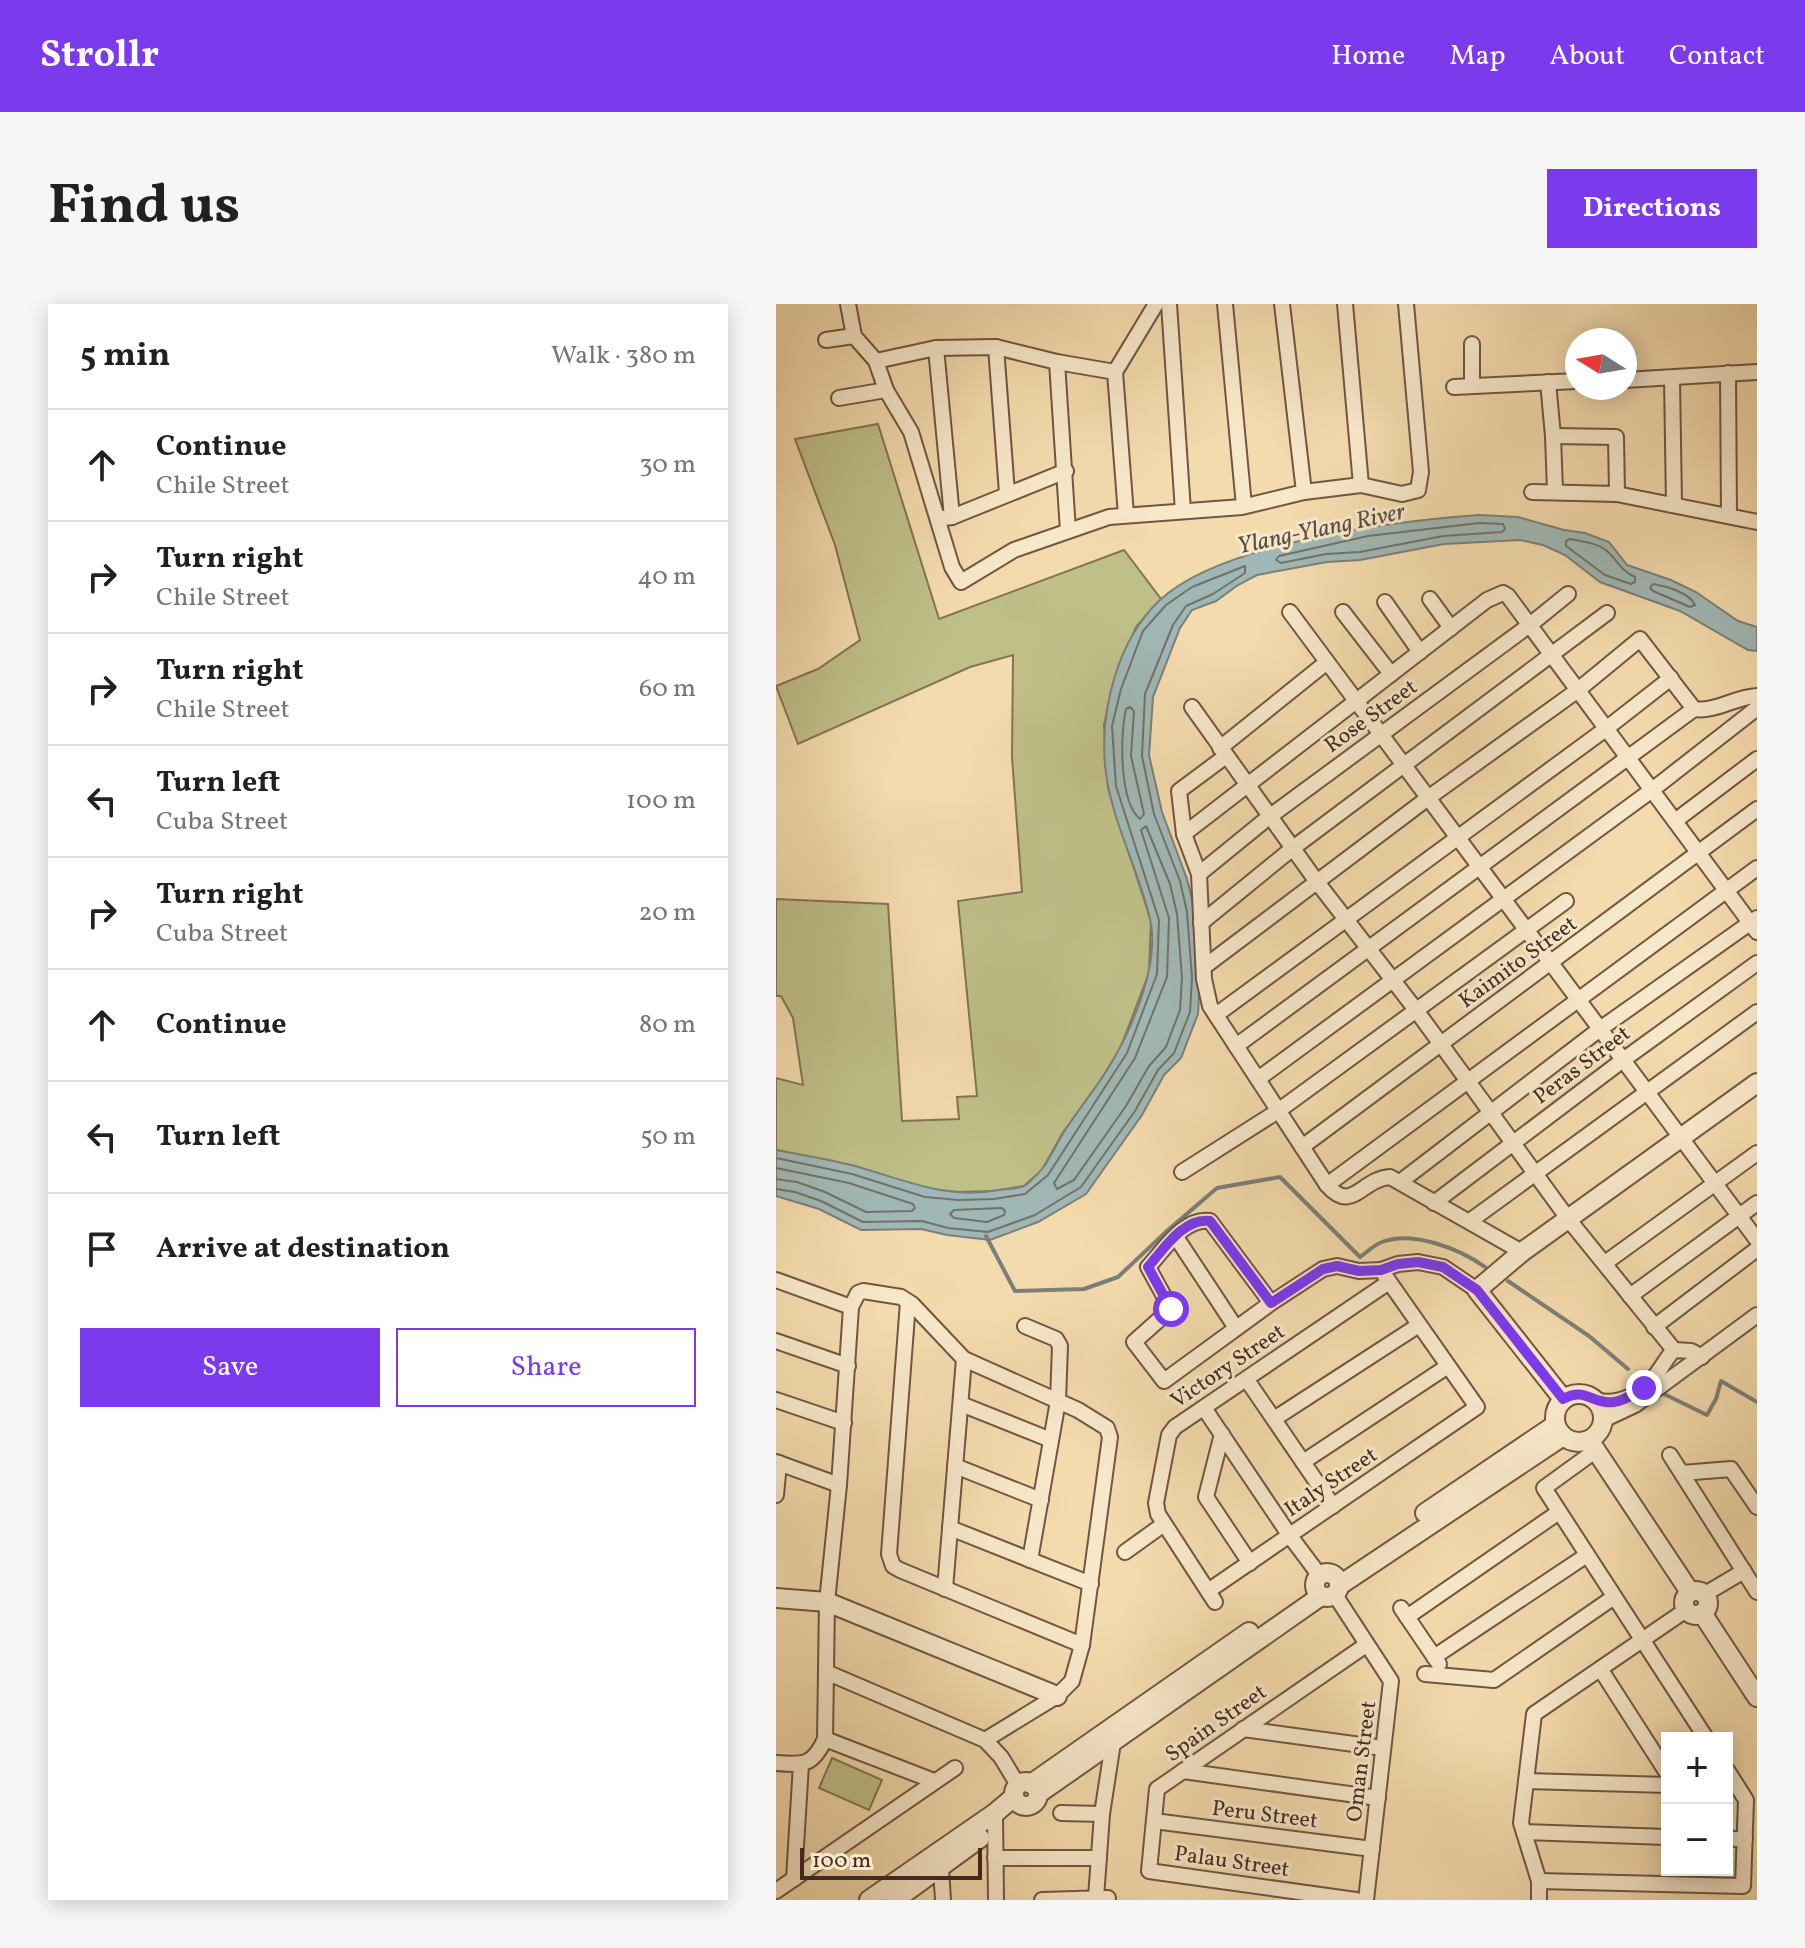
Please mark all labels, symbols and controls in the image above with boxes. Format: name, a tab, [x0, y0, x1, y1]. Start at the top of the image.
text: Strollr	[40, 30, 159, 83]
text: Home	[1331, 37, 1405, 76]
text: Map	[1449, 37, 1505, 76]
text: About	[1549, 37, 1625, 76]
text: Contact	[1669, 37, 1765, 76]
text: Find us	[48, 169, 240, 247]
button: Directions	[1547, 169, 1757, 248]
north arrow	[1565, 328, 1637, 400]
text: 5 min	[80, 333, 170, 380]
text: Walk · 380 m	[551, 338, 696, 374]
text: Continue	[156, 426, 287, 468]
icon: ahead	[80, 443, 124, 487]
text: 30 m	[639, 447, 696, 483]
text: Chile Street	[156, 468, 290, 504]
water label: Ylang-Ylang River	[1234, 495, 1409, 564]
text: Turn right	[156, 538, 304, 580]
icon: right	[80, 555, 124, 599]
text: 40 m	[637, 559, 696, 595]
text: Chile Street	[156, 580, 290, 616]
text: Turn right	[156, 650, 304, 692]
icon: right	[80, 667, 124, 711]
text: 60 m	[639, 671, 696, 707]
street label: Rose Street	[1319, 673, 1425, 761]
text: Chile Street	[156, 692, 290, 728]
text: Turn left	[156, 762, 280, 804]
icon: left	[80, 779, 124, 823]
text: 100 m	[626, 783, 696, 819]
text: Cuba Street	[156, 804, 288, 840]
text: Turn right	[156, 874, 304, 916]
icon: right	[80, 891, 124, 935]
text: 20 m	[638, 895, 696, 931]
street label: Kaimito Street	[1453, 909, 1584, 1017]
text: Cuba Street	[156, 916, 288, 952]
icon: ahead	[80, 1003, 124, 1047]
text: Continue	[156, 1004, 287, 1046]
text: 80 m	[639, 1007, 696, 1043]
street label: Peras Street	[1527, 1019, 1638, 1113]
icon: left	[80, 1115, 124, 1159]
text: Turn left	[156, 1116, 280, 1158]
text: 50 m	[640, 1119, 696, 1155]
icon: arrive	[80, 1227, 124, 1271]
text: Arrive at destination	[156, 1228, 450, 1270]
route start	[1153, 1291, 1189, 1327]
street label: Victory Street	[1165, 1317, 1292, 1417]
button: Save	[80, 1328, 380, 1407]
button: Share	[396, 1328, 696, 1407]
route end	[1626, 1370, 1662, 1406]
street label: Italy Street	[1279, 1440, 1384, 1526]
street label: Spain Street	[1159, 1677, 1274, 1770]
street label: Oman Street	[1340, 1699, 1385, 1824]
map controls	[1661, 1732, 1733, 1876]
button: +	[1661, 1732, 1733, 1804]
street label: Peru Street	[1210, 1794, 1320, 1837]
button: −	[1661, 1804, 1733, 1876]
street label: Palau Street	[1172, 1839, 1291, 1886]
scale bar	[800, 1844, 982, 1880]
text: 100 m	[812, 1846, 871, 1877]

